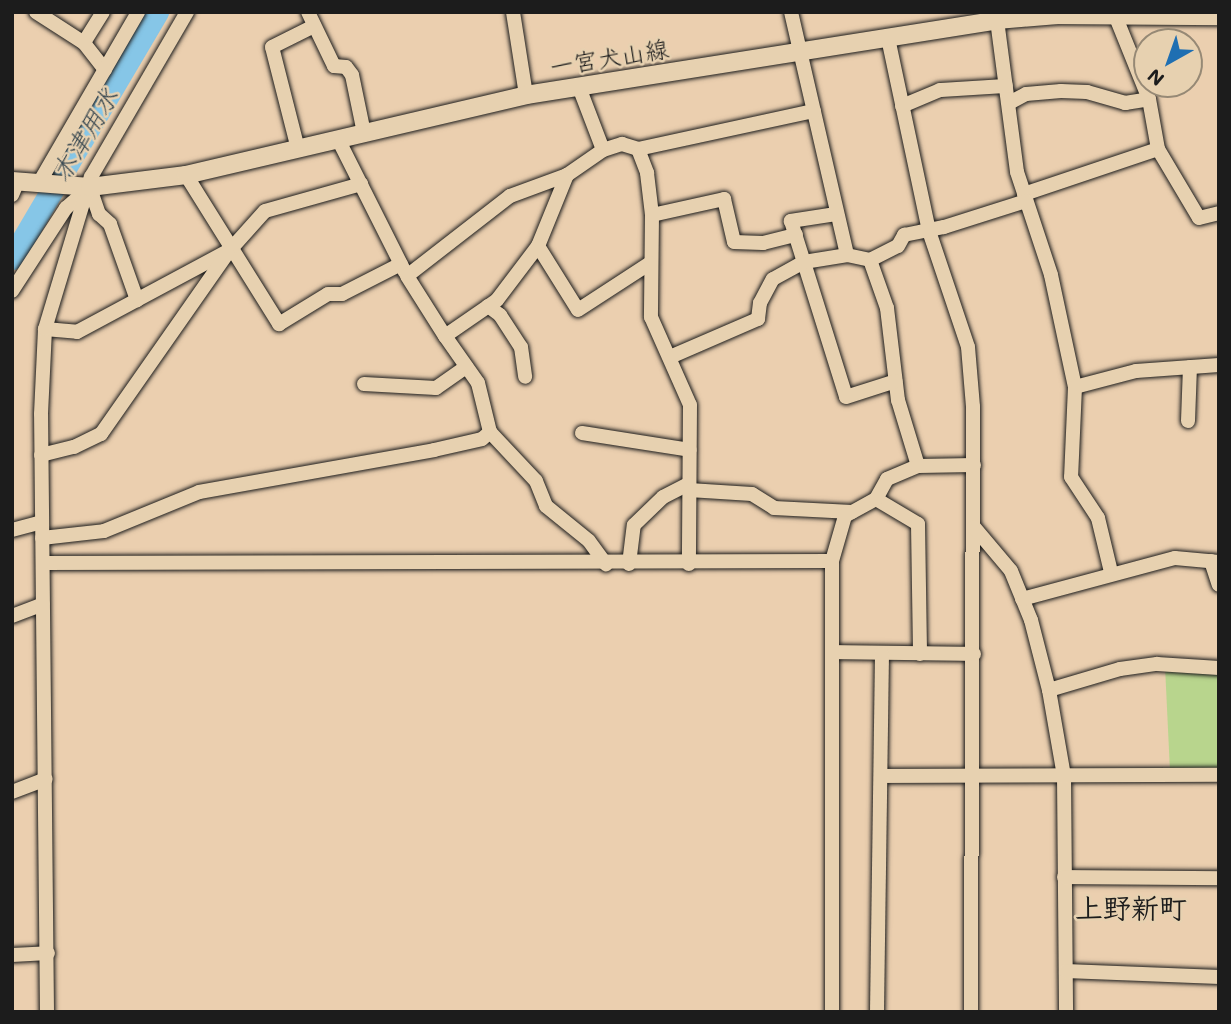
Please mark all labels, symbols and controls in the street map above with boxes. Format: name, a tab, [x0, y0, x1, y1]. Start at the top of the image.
north arrow	[1133, 28, 1203, 98]
street label: 一宮犬山線	[547, 33, 671, 81]
text: N	[1142, 64, 1169, 92]
water label: 木津用水	[45, 82, 125, 188]
district label: 上野新町	[1075, 890, 1187, 924]

